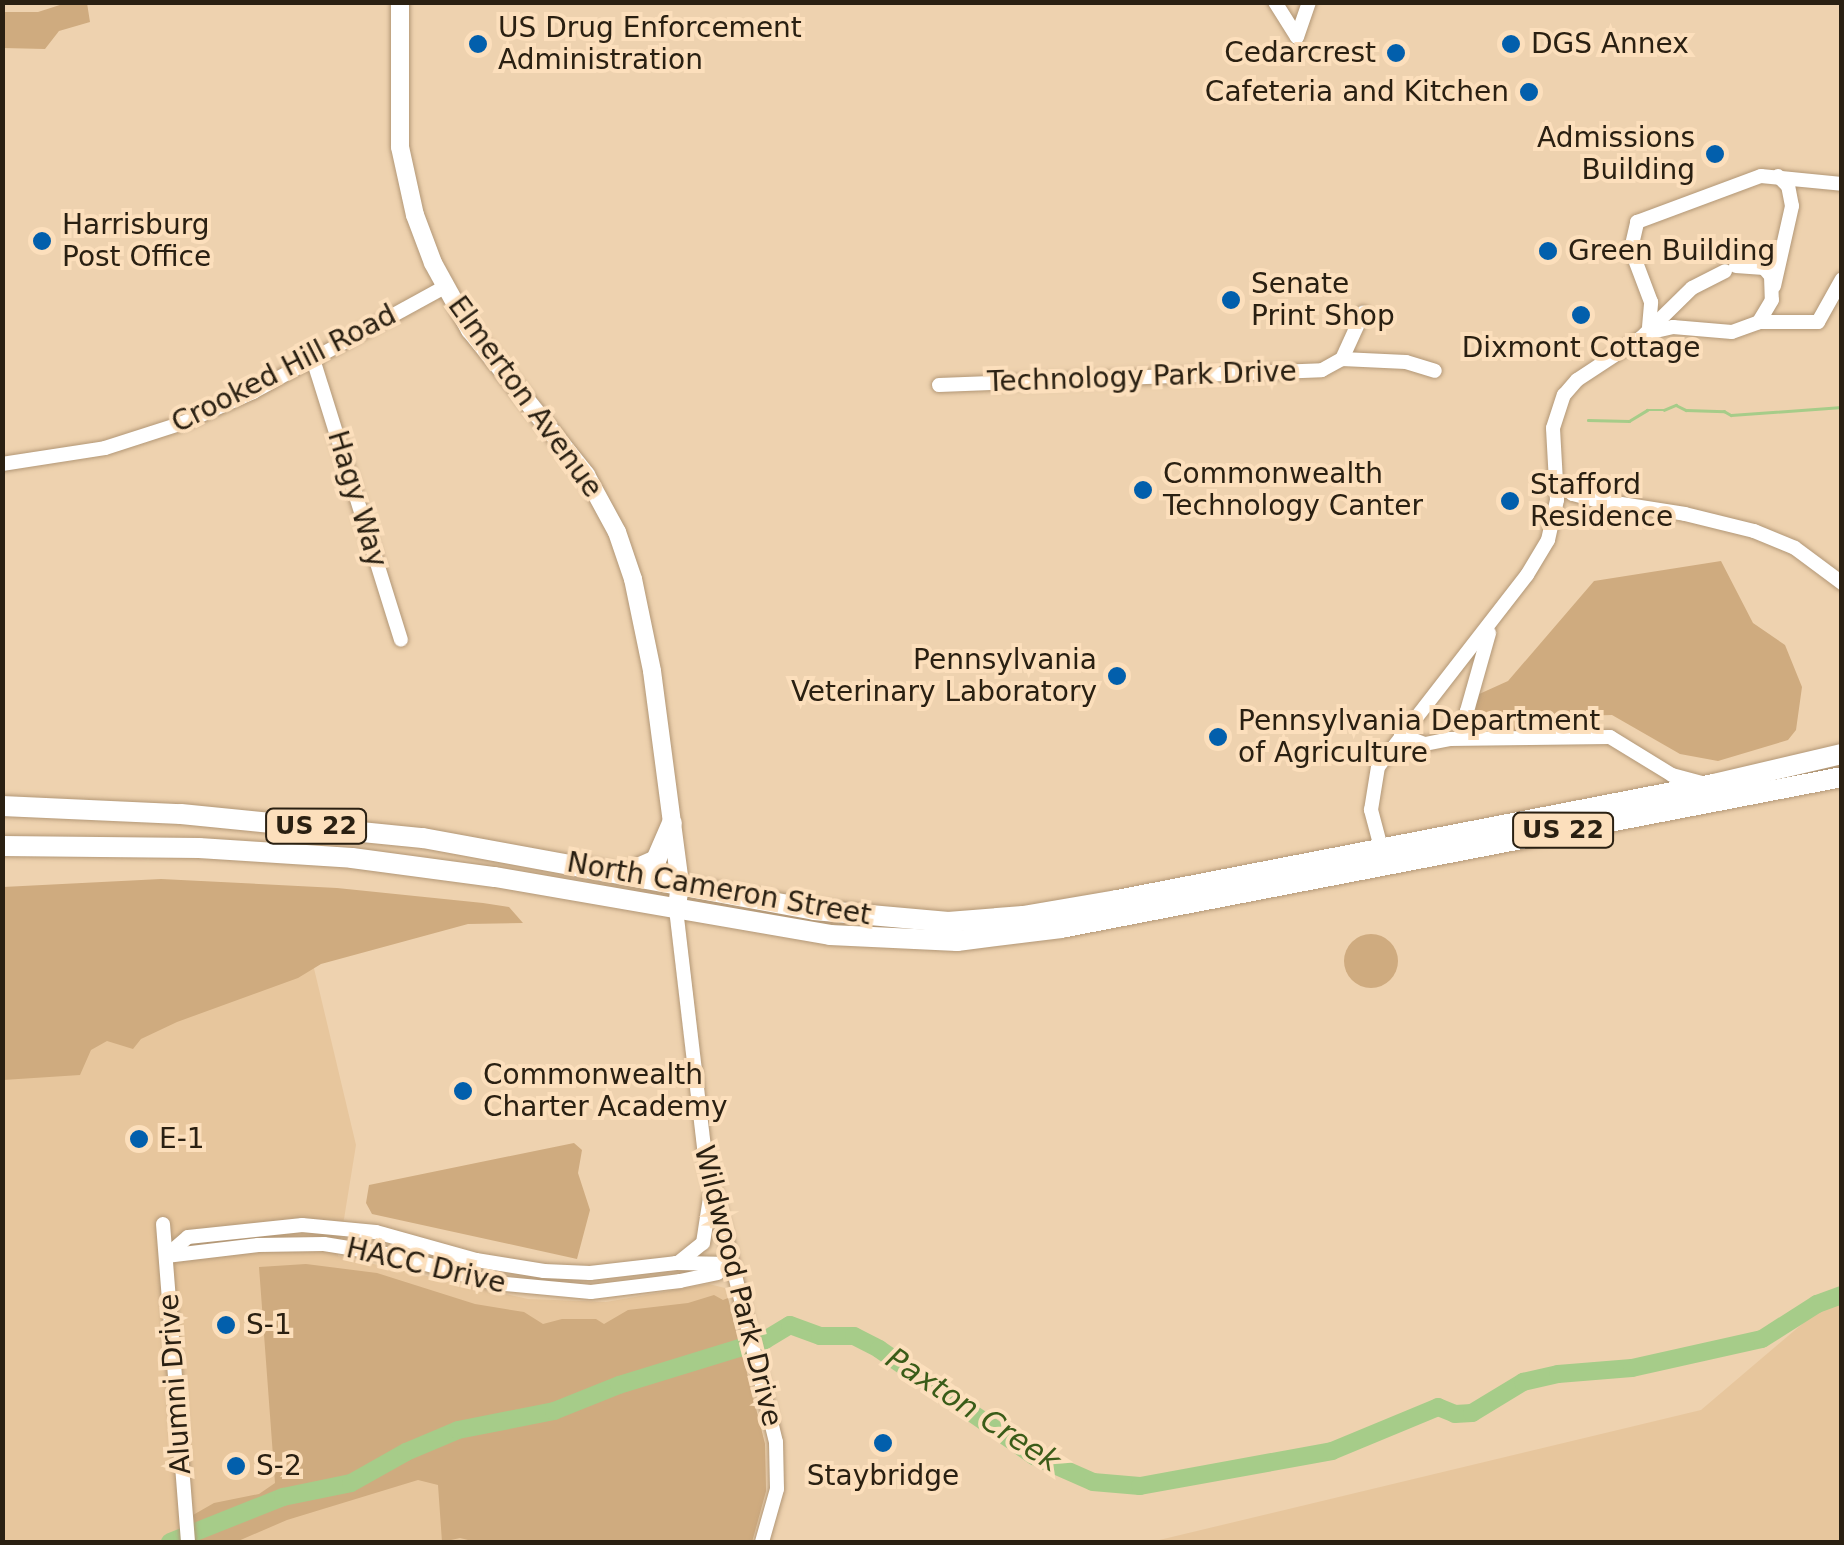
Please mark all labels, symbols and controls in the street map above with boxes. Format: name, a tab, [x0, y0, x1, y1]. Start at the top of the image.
place label: US Drug Enforcement Administration	[498, 11, 802, 77]
place label: DGS Annex	[1531, 27, 1689, 61]
marker: US Drug Enforcement Administration	[467, 33, 489, 55]
marker: DGS Annex	[1500, 33, 1522, 55]
place label: Cedarcrest	[1224, 36, 1376, 70]
marker: Cedarcrest	[1385, 42, 1407, 64]
place label: Cafeteria and Kitchen	[1205, 75, 1509, 109]
marker: Cafeteria and Kitchen	[1518, 81, 1540, 103]
place label: Admissions Building	[1537, 121, 1695, 187]
marker: Admissions Building	[1704, 143, 1726, 165]
place label: Harrisburg Post Office	[62, 208, 211, 274]
marker: Harrisburg Post Office	[31, 230, 53, 252]
place label: Green Building	[1568, 234, 1775, 268]
marker: Green Building	[1537, 240, 1559, 262]
place label: Senate Print Shop	[1251, 267, 1395, 333]
marker: Senate Print Shop	[1220, 289, 1242, 311]
street label: Elmerton Avenue	[441, 290, 609, 504]
street label: Crooked Hill Road	[166, 298, 402, 440]
marker: Dixmont Cottage	[1570, 304, 1592, 326]
place label: Dixmont Cottage	[1462, 331, 1700, 365]
street label: Technology Park Drive	[987, 355, 1297, 399]
street label: Hagy Way	[320, 427, 394, 571]
place label: Commonwealth Technology Canter	[1163, 457, 1423, 523]
place label: Stafford Residence	[1530, 468, 1673, 534]
marker: Commonwealth Technology Canter	[1132, 479, 1154, 501]
marker: Stafford Residence	[1499, 490, 1521, 512]
place label: Pennsylvania Veterinary Laboratory	[791, 643, 1097, 709]
marker: Pennsylvania Veterinary Laboratory	[1106, 665, 1128, 687]
place label: Pennsylvania Department of Agriculture	[1238, 704, 1600, 770]
marker: Pennsylvania Department of Agriculture	[1207, 726, 1229, 748]
road number: US 22	[264, 806, 368, 846]
road number: US 22	[1510, 810, 1616, 850]
street label: North Cameron Street	[564, 846, 874, 932]
place label: Commonwealth Charter Academy	[483, 1058, 728, 1124]
marker: Commonwealth Charter Academy	[452, 1080, 474, 1102]
place label: E-1	[159, 1122, 205, 1156]
marker: E-1	[128, 1128, 150, 1150]
street label: Wildwood Park Drive	[687, 1142, 789, 1430]
street label: HACC Drive	[343, 1231, 509, 1301]
street label: Alumni Drive	[152, 1293, 198, 1475]
place label: S-1	[246, 1308, 292, 1342]
marker: S-1	[215, 1314, 237, 1336]
water label: Paxton Creek	[879, 1340, 1067, 1480]
marker: Staybridge	[872, 1432, 894, 1454]
place label: S-2	[256, 1449, 302, 1483]
marker: S-2	[225, 1455, 247, 1477]
place label: Staybridge	[807, 1459, 959, 1493]

